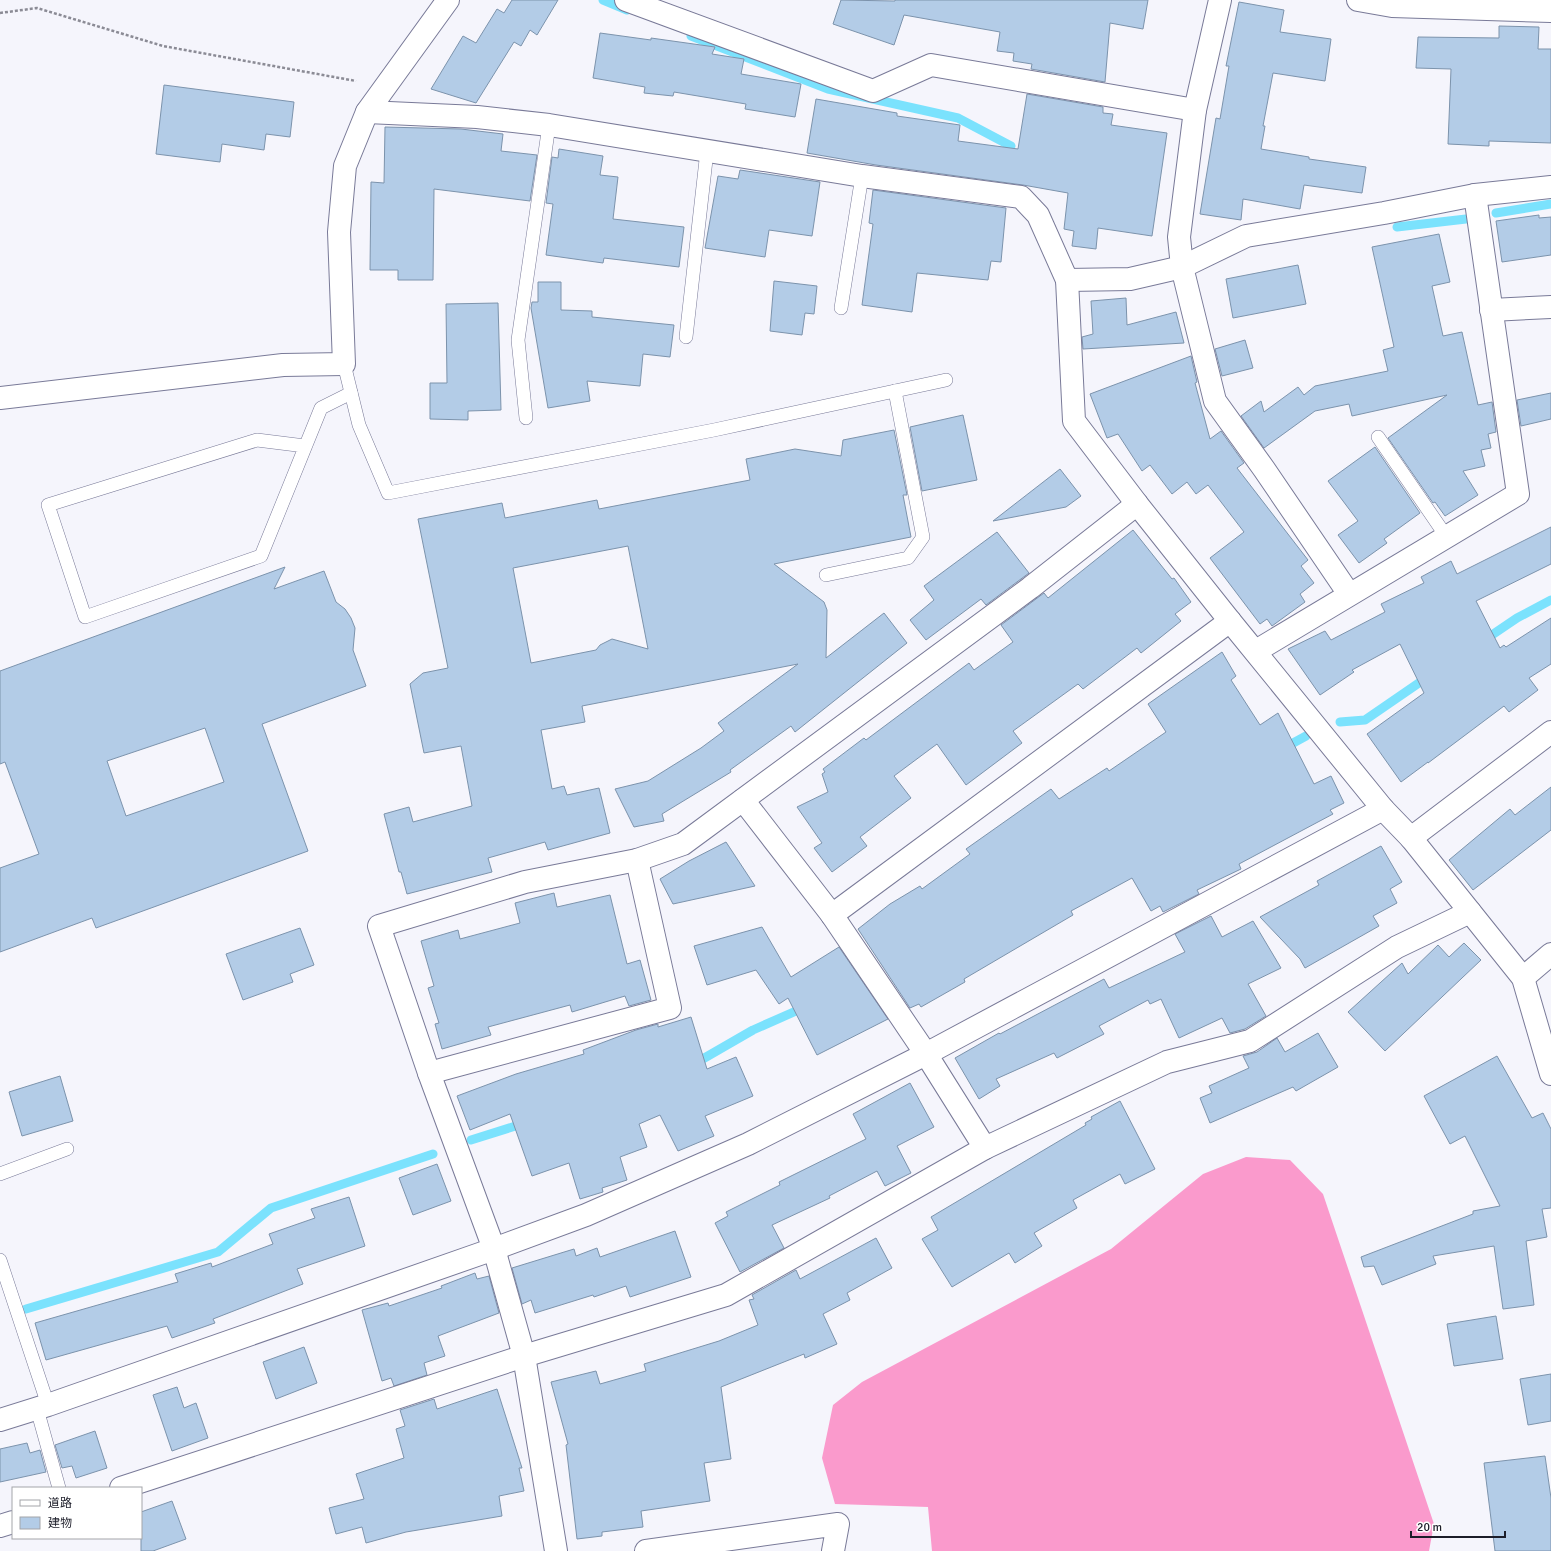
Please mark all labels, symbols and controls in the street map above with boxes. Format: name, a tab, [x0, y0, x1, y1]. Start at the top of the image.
legend	[12, 1487, 142, 1539]
text: 道路	[48, 1496, 72, 1511]
scale bar	[1411, 1513, 1505, 1539]
text: 建物	[48, 1516, 72, 1531]
text: 20 m	[1417, 1520, 1442, 1535]

